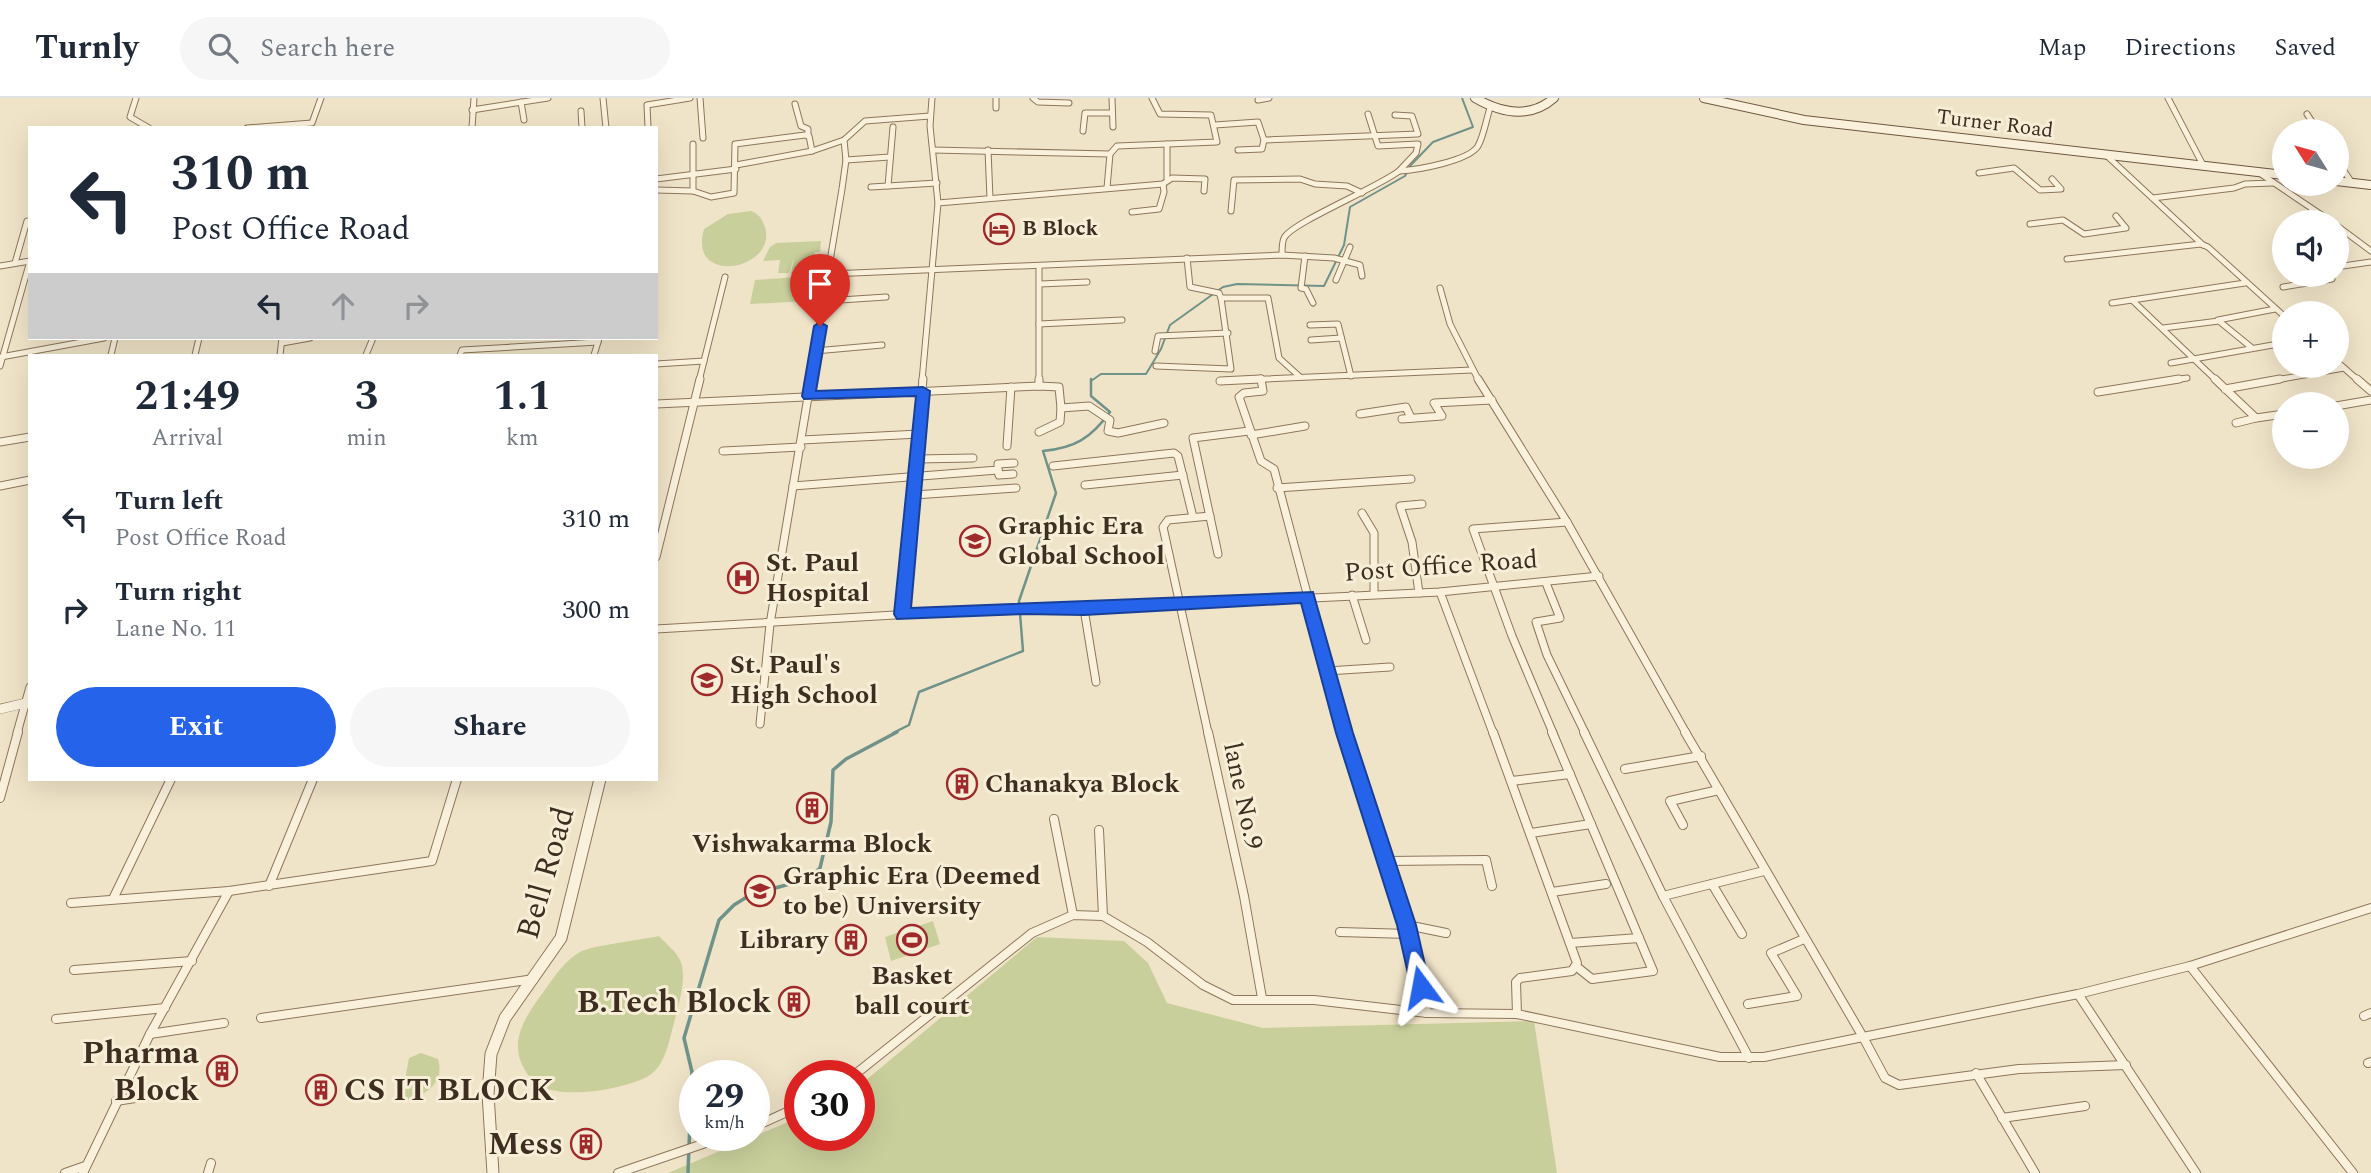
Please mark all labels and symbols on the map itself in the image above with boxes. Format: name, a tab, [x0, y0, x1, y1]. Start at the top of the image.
street label: Turner Road	[1935, 101, 2055, 147]
north arrow	[2272, 119, 2348, 196]
hotel icon: B Block	[982, 212, 1016, 246]
place label: B Block	[1022, 213, 1098, 245]
pin	[790, 254, 850, 326]
place label: Graphic Era Global School	[998, 506, 1165, 576]
school or university icon: Graphic Era Global School	[958, 524, 992, 558]
street label: Post Office Road	[1343, 539, 1539, 593]
place label: St. Paul Hospital	[766, 543, 869, 613]
hospital icon: St. Paul Hospital	[726, 561, 760, 595]
place label: St. Paul's High School	[730, 645, 878, 715]
school or university icon: St. Paul's High School	[690, 663, 724, 697]
street label: lane No.9	[1212, 739, 1274, 853]
place label: Chanakya Block	[985, 764, 1180, 804]
building icon: Chanakya Block	[945, 767, 979, 801]
building icon: Vishwakarma Block	[795, 791, 829, 825]
street label: Bell Road	[504, 801, 588, 945]
place label: Vishwakarma Block	[692, 824, 932, 864]
place label: Graphic Era (Deemed to be) University	[783, 856, 1041, 926]
school or university icon: Graphic Era (Deemed to be) University	[743, 874, 777, 908]
place label: Library	[739, 920, 830, 960]
building icon: Library	[834, 923, 868, 957]
sports icon: Basket ball court	[895, 923, 929, 957]
position arrow	[1384, 950, 1458, 1024]
place label: Basket ball court	[854, 956, 970, 1026]
place label: B.Tech Block	[577, 978, 772, 1027]
building icon: B.Tech Block	[777, 985, 811, 1019]
place label: Pharma Block	[82, 1029, 200, 1115]
building icon: Pharma Block	[205, 1054, 239, 1088]
speed limit sign: 30	[784, 1060, 875, 1151]
place label: CS IT BLOCK	[344, 1066, 554, 1115]
building icon: CS IT BLOCK	[304, 1073, 338, 1107]
place label: Mess	[488, 1120, 563, 1169]
building icon: Mess	[569, 1127, 603, 1161]

